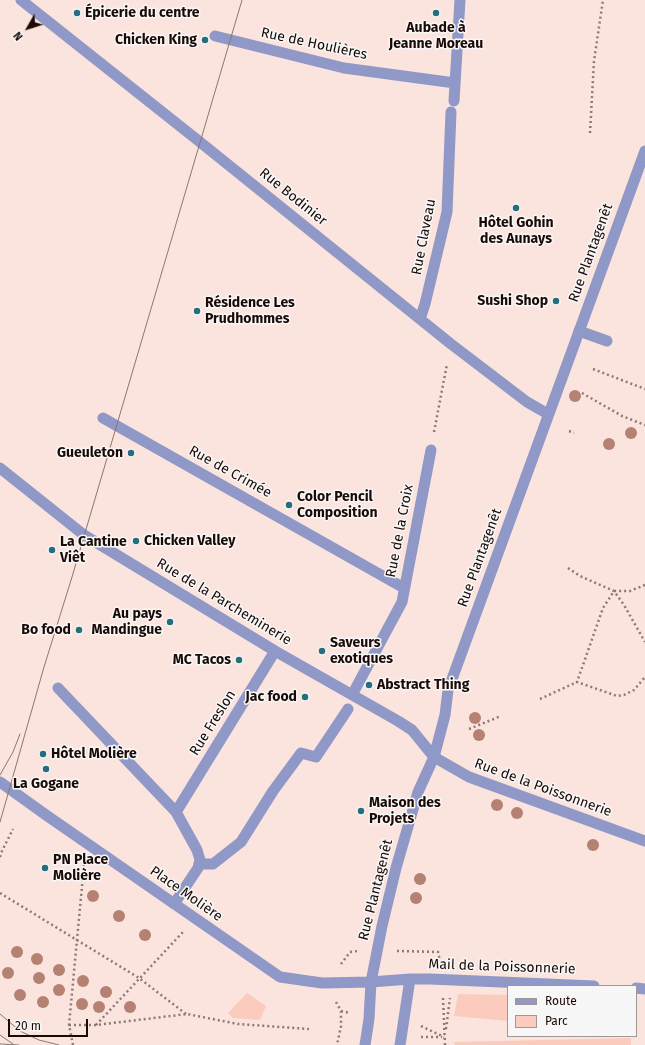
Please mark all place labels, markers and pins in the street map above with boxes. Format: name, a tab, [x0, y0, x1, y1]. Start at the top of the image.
place label: Épicerie du centre	[85, 5, 200, 21]
marker: Épicerie du centre	[72, 8, 82, 18]
marker: Aubade à Jeanne Moreau	[431, 8, 441, 18]
place label: Aubade à Jeanne Moreau	[389, 20, 483, 52]
place label: Chicken King	[115, 32, 197, 48]
marker: Chicken King	[200, 35, 210, 45]
marker: Hôtel Gohin des Aunays	[511, 203, 521, 213]
place label: Hôtel Gohin des Aunays	[478, 215, 554, 248]
place label: Sushi Shop	[477, 293, 548, 309]
place label: Résidence Les Prudhommes	[205, 295, 295, 328]
marker: Sushi Shop	[551, 296, 561, 306]
marker: Résidence Les Prudhommes	[192, 306, 202, 316]
place label: Gueuleton	[57, 445, 123, 461]
marker: Gueuleton	[126, 448, 136, 458]
place label: Color Pencil Composition	[297, 489, 378, 522]
marker: Color Pencil Composition	[284, 500, 294, 510]
place label: Chicken Valley	[144, 533, 235, 549]
place label: La Cantine Viêt	[60, 534, 127, 566]
marker: Chicken Valley	[131, 536, 141, 546]
marker: La Cantine Viêt	[47, 545, 57, 555]
place label: Au pays Mandingue	[92, 606, 162, 638]
marker: Au pays Mandingue	[165, 617, 175, 627]
place label: Bo food	[21, 622, 71, 638]
marker: Bo food	[74, 625, 84, 635]
place label: Saveurs exotiques	[330, 635, 393, 668]
marker: Saveurs exotiques	[317, 646, 327, 656]
place label: MC Tacos	[173, 652, 231, 668]
marker: MC Tacos	[234, 655, 244, 665]
place label: Abstract Thing	[377, 677, 469, 693]
marker: Abstract Thing	[364, 680, 374, 690]
place label: Jac food	[245, 689, 297, 705]
marker: Jac food	[300, 692, 310, 702]
place label: Hôtel Molière	[51, 746, 137, 762]
marker: Hôtel Molière	[38, 749, 48, 759]
marker: La Gogane	[41, 764, 51, 774]
place label: La Gogane	[13, 776, 79, 792]
place label: Maison des Projets	[369, 795, 441, 828]
marker: Maison des Projets	[356, 806, 366, 816]
place label: PN Place Molière	[53, 852, 108, 884]
marker: PN Place Molière	[40, 863, 50, 873]

